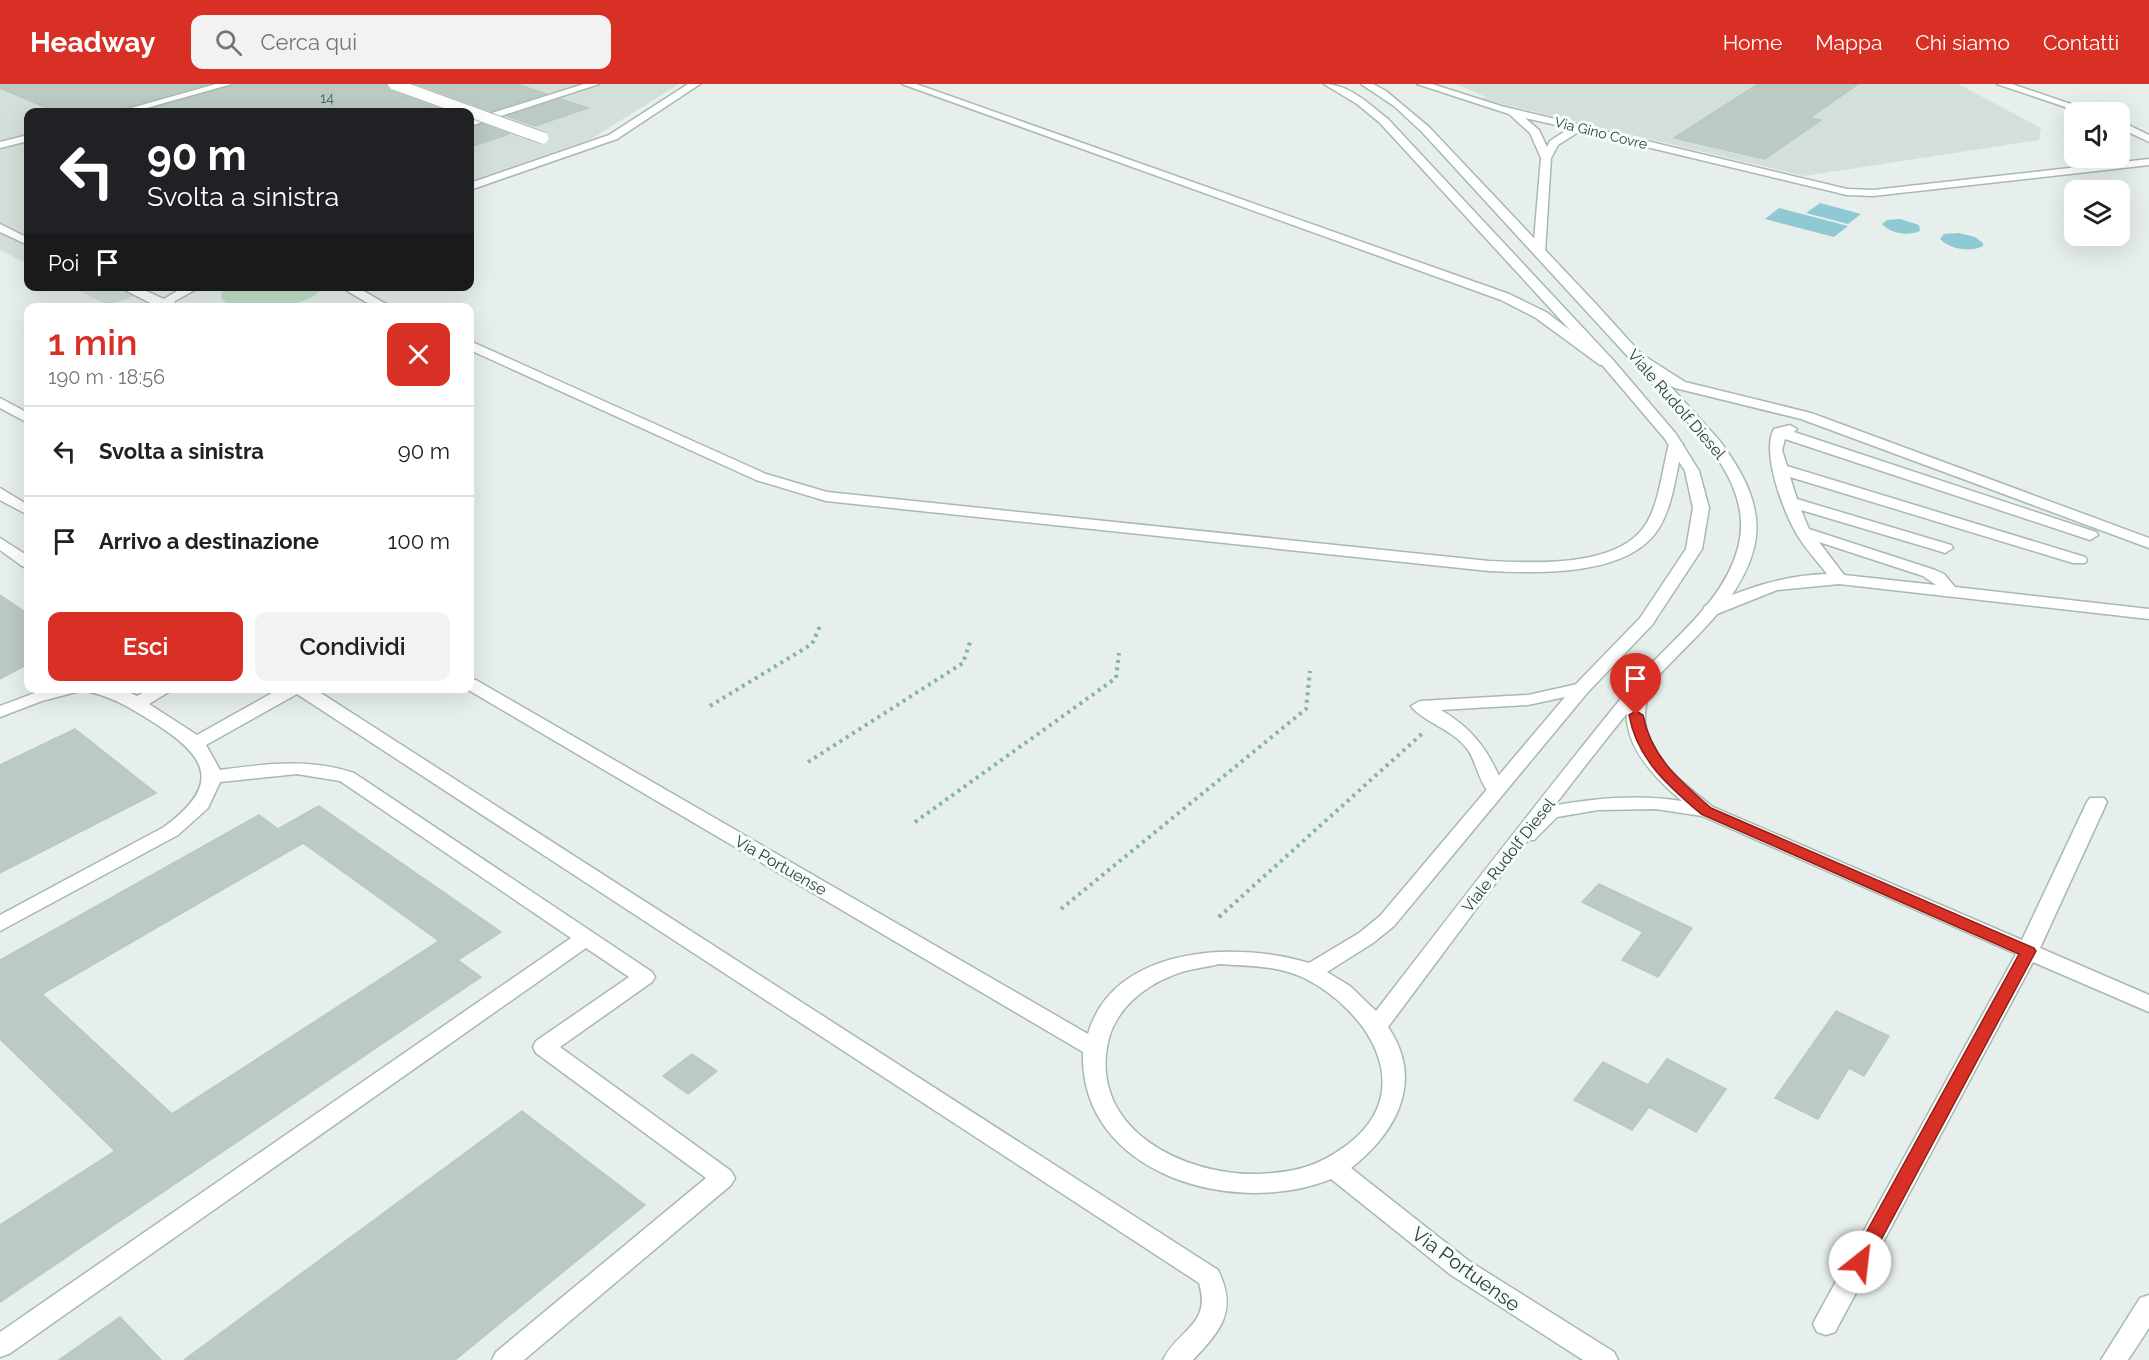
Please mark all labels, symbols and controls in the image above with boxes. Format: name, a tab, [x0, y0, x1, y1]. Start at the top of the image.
search box	[191, 15, 611, 69]
text: Headway	[30, 26, 155, 59]
icon: search	[212, 26, 245, 59]
text: Cerca qui	[260, 29, 357, 55]
text: Home	[1723, 30, 1782, 55]
text: Mappa	[1815, 30, 1882, 55]
text: Chi siamo	[1915, 30, 2010, 55]
text: Contatti	[2043, 30, 2119, 55]
house number: 14	[320, 90, 334, 106]
map controls	[2064, 102, 2130, 246]
button: sound	[2064, 102, 2130, 168]
street label: Via Gino Covre	[1553, 114, 1649, 152]
text: 90 m	[147, 131, 247, 180]
icon: left	[48, 132, 126, 210]
button: layers	[2064, 180, 2130, 246]
text: Svolta a sinistra	[147, 181, 339, 212]
icon: arrive	[91, 246, 124, 279]
text: Poi	[48, 250, 79, 276]
text: 1 min	[48, 321, 137, 363]
button: close	[387, 323, 450, 386]
street label: Viale Rudolf Diesel	[1624, 346, 1730, 464]
text: 190 m · 18:56	[48, 365, 165, 389]
icon: left	[48, 435, 81, 468]
text: Svolta a sinistra	[99, 438, 264, 464]
text: 90 m	[398, 438, 450, 464]
icon: arrive	[48, 525, 81, 558]
text: Arrivo a destinazione	[99, 528, 319, 554]
text: 100 m	[388, 528, 450, 554]
button: Esci	[48, 612, 243, 681]
button: Condividi	[255, 612, 450, 681]
pin	[1610, 653, 1661, 715]
icon: arrive	[1619, 662, 1652, 695]
street label: Viale Rudolf Diesel	[1458, 794, 1559, 916]
street label: Via Portuense	[731, 832, 830, 899]
street label: Via Portuense	[1407, 1222, 1525, 1317]
position arrow	[1828, 1230, 1892, 1294]

